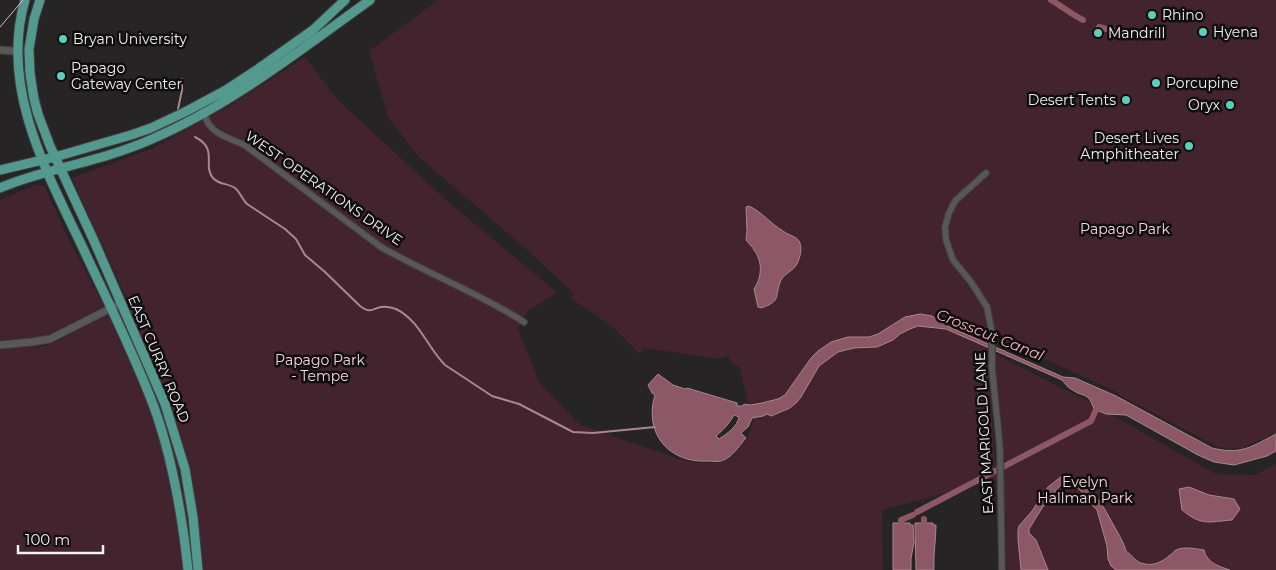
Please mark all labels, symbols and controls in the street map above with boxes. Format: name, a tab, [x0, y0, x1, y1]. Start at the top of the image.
place label: Rhino	[1162, 6, 1204, 24]
marker: Rhino	[1146, 9, 1158, 21]
place label: Hyena	[1213, 23, 1258, 41]
place label: Mandrill	[1108, 24, 1165, 42]
marker: Hyena	[1197, 26, 1209, 38]
marker: Mandrill	[1092, 27, 1104, 39]
place label: Bryan University	[73, 30, 187, 48]
marker: Bryan University	[57, 33, 69, 45]
place label: Papago Gateway Center	[71, 59, 182, 93]
marker: Papago Gateway Center	[55, 70, 67, 82]
place label: Porcupine	[1166, 74, 1239, 92]
marker: Porcupine	[1150, 77, 1162, 89]
place label: Desert Tents	[1028, 91, 1116, 109]
marker: Desert Tents	[1120, 94, 1132, 106]
place label: Oryx	[1188, 96, 1221, 114]
marker: Oryx	[1224, 99, 1236, 111]
street label: WEST OPERATIONS DRIVE	[242, 127, 406, 249]
place label: Desert Lives Amphitheater	[1080, 129, 1179, 163]
marker: Desert Lives Amphitheater	[1183, 140, 1195, 152]
park label: Papago Park	[1080, 220, 1171, 238]
street label: EAST CURRY ROAD	[124, 293, 194, 425]
water label: Crosscut Canal	[934, 304, 1047, 365]
park label: Papago Park - Tempe	[275, 351, 366, 385]
street label: EAST MARIGOLD LANE	[971, 351, 997, 515]
park label: Evelyn Hallman Park	[1037, 473, 1133, 507]
scale bar	[18, 522, 102, 554]
text: 100 m	[25, 530, 70, 549]

